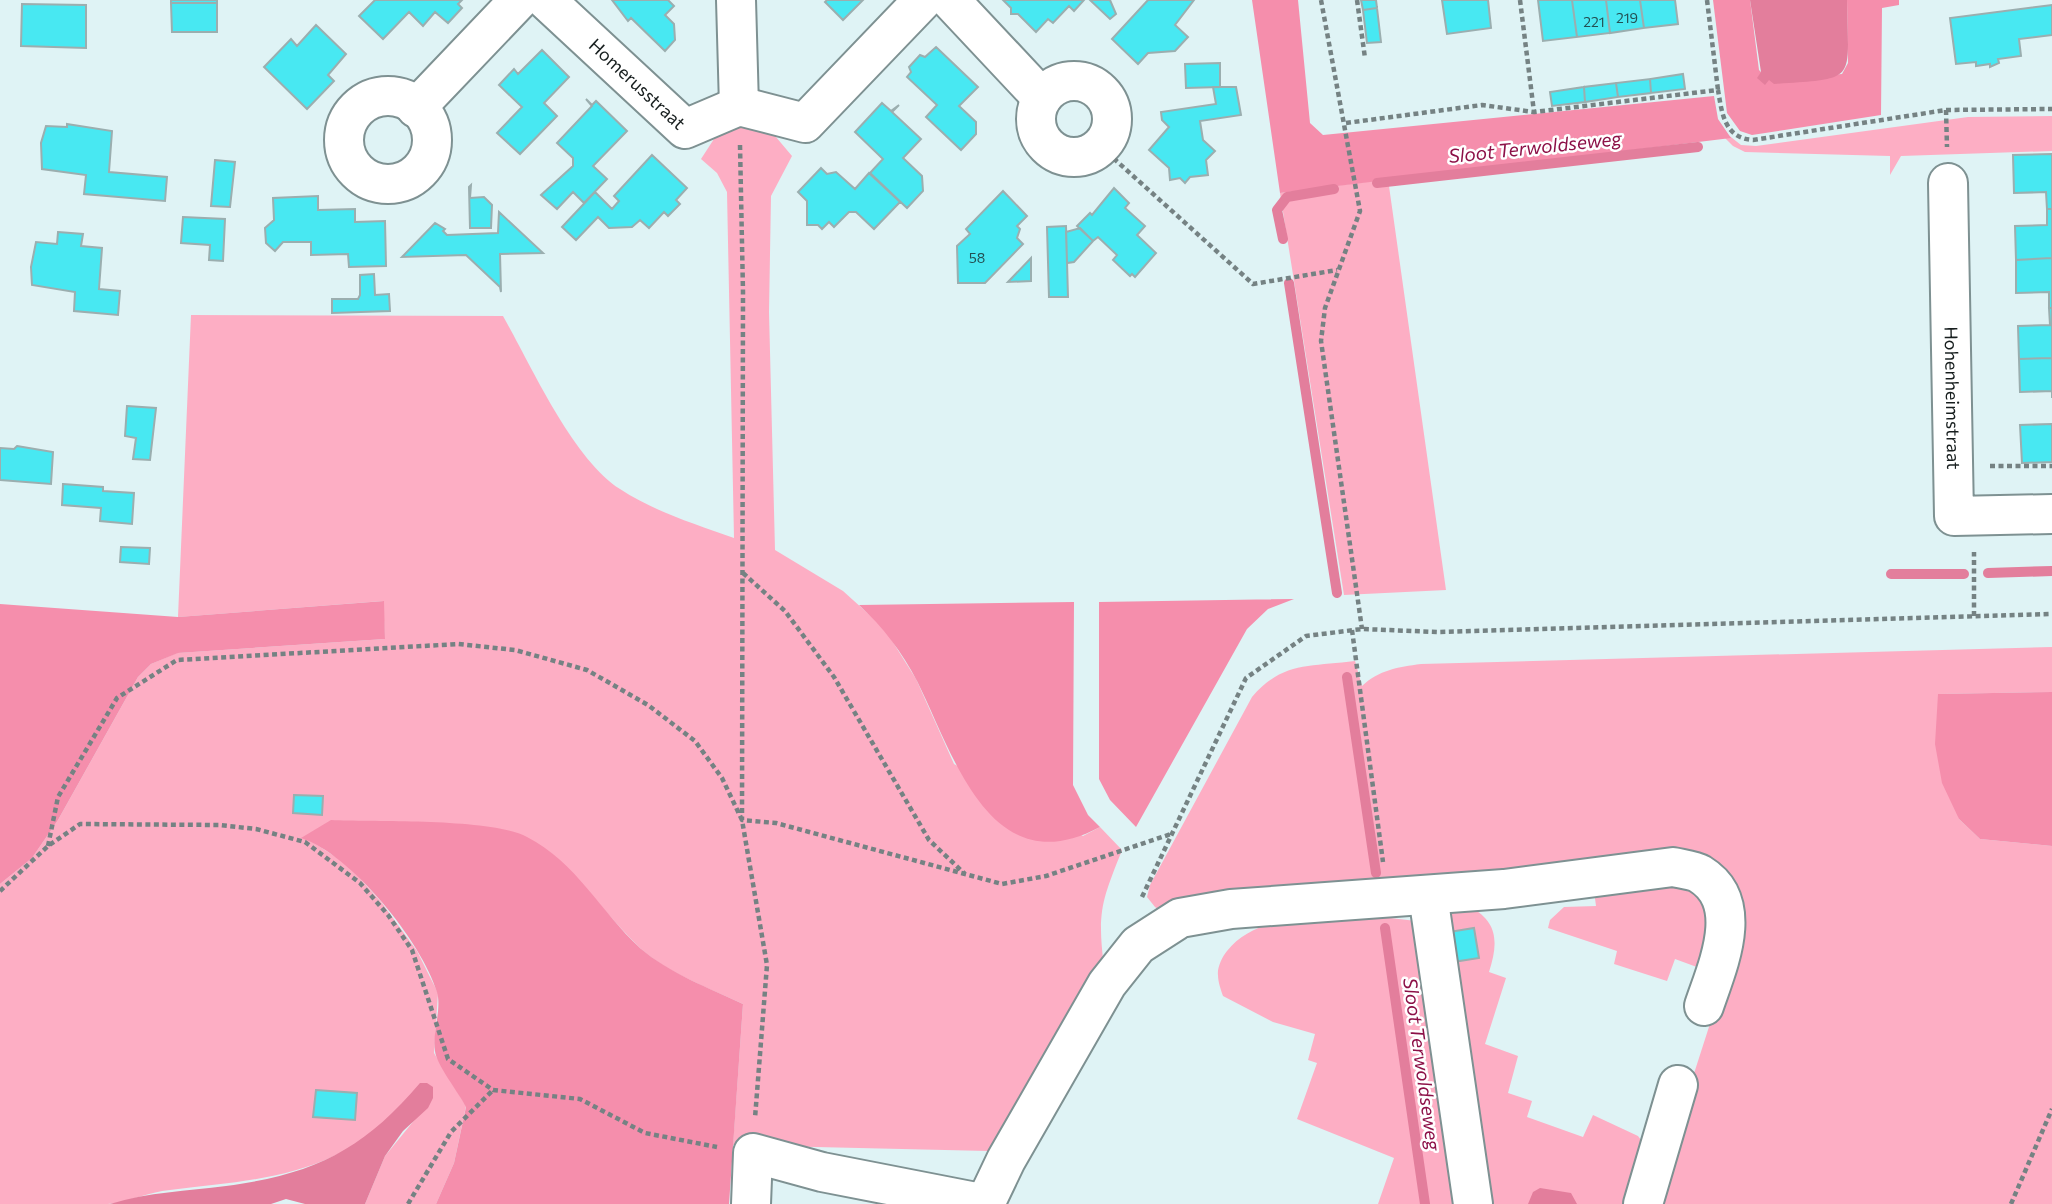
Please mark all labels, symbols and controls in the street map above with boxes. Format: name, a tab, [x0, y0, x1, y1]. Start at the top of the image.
house number: 219	[1616, 9, 1638, 26]
house number: 221	[1583, 13, 1605, 30]
street label: Homerusstraat	[585, 33, 690, 134]
water label: Sloot Terwoldseweg	[1447, 126, 1623, 167]
house number: 58	[969, 249, 985, 266]
street label: Hohenheimstraat	[1941, 326, 1965, 470]
water label: Sloot Terwoldseweg	[1399, 976, 1446, 1152]

